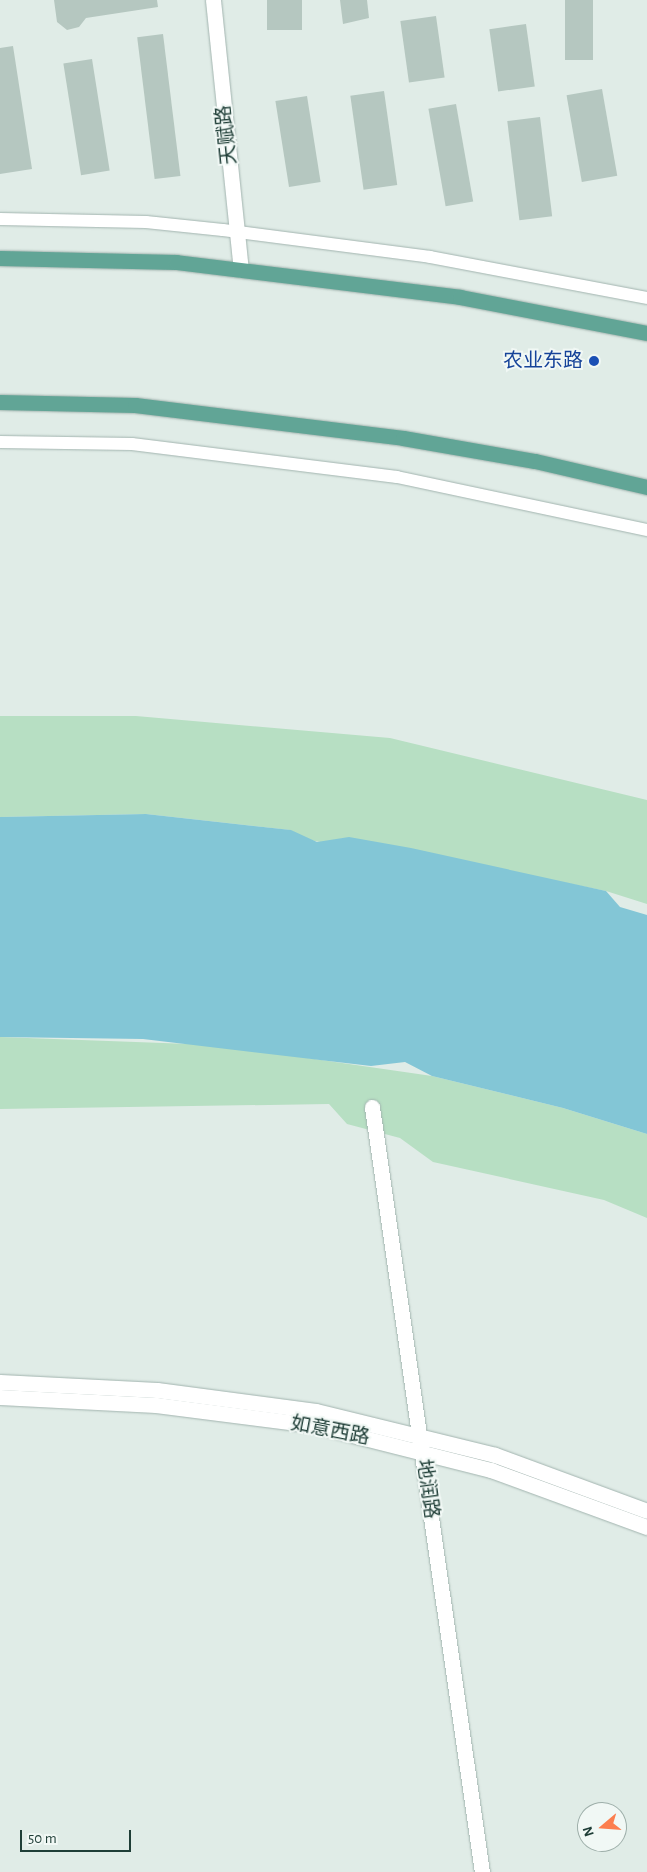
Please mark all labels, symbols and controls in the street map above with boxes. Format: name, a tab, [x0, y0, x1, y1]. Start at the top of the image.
street label: 天赋路	[212, 104, 242, 166]
place label: 农业东路	[503, 349, 583, 373]
marker: 农业东路	[587, 354, 601, 368]
street label: 如意西路	[288, 1412, 372, 1450]
street label: 地润路	[411, 1458, 443, 1520]
north arrow	[577, 1802, 627, 1852]
scale bar	[22, 1820, 134, 1852]
text: N	[581, 1825, 597, 1838]
text: 50 m	[28, 1831, 57, 1846]

